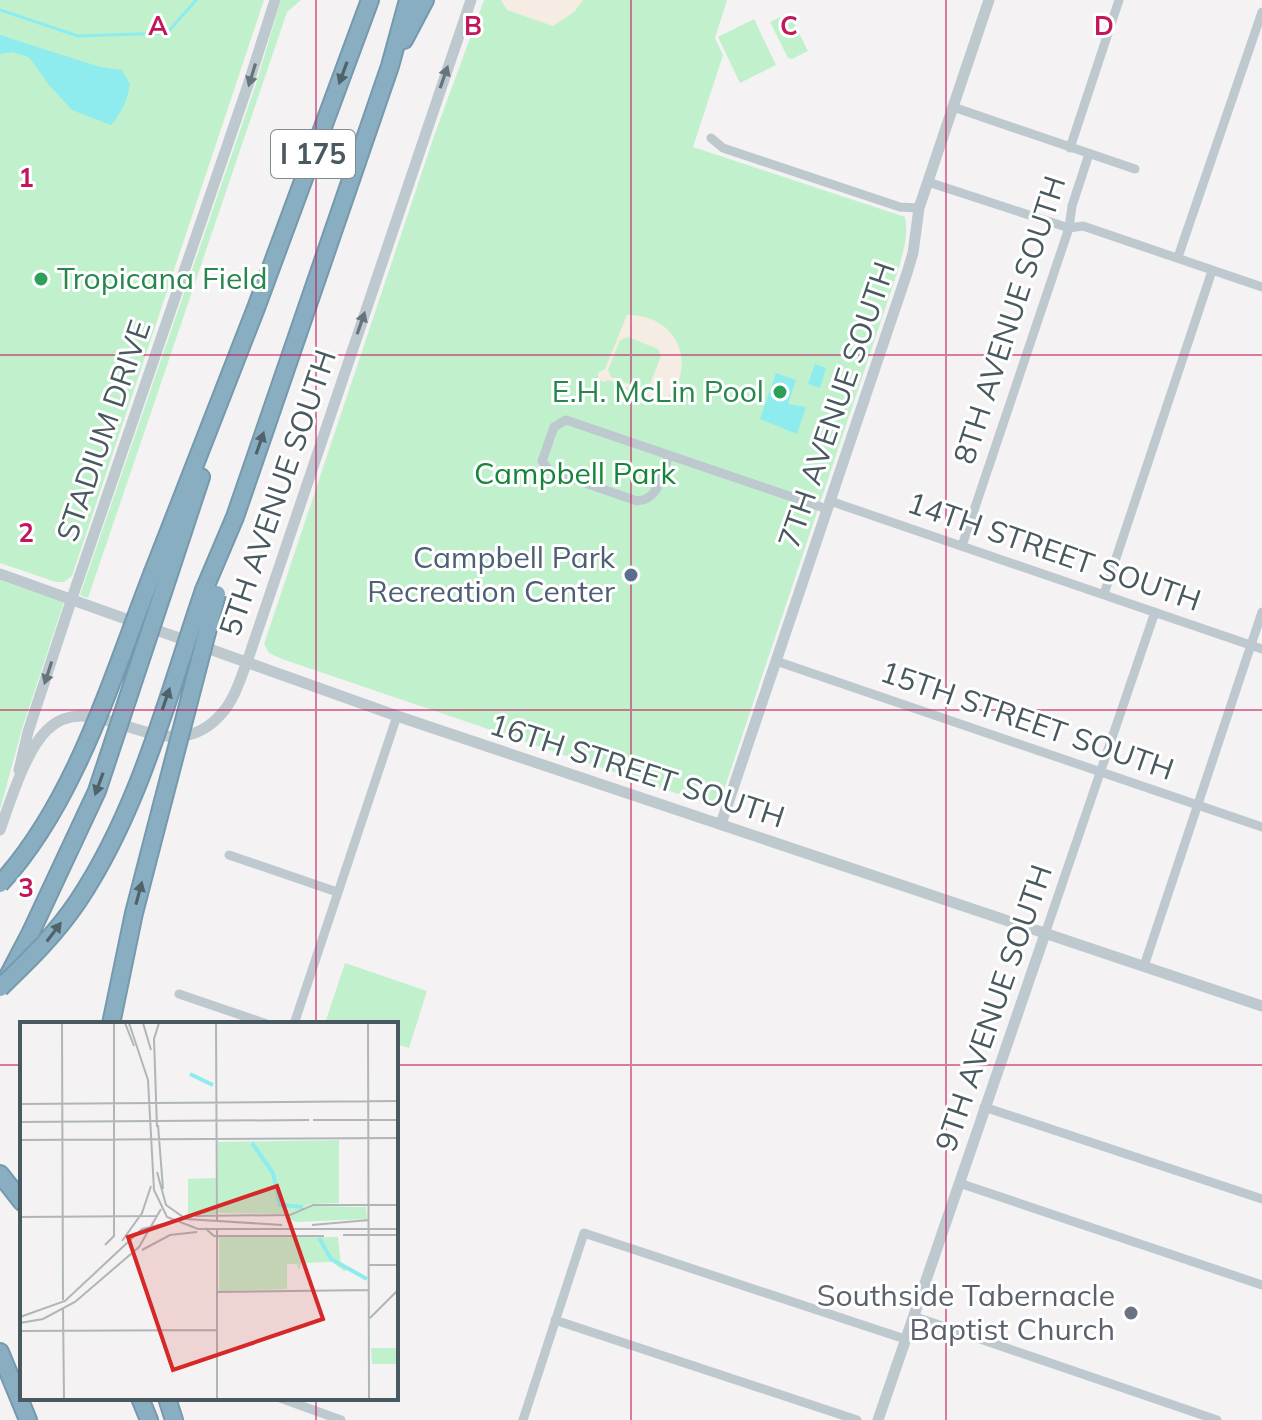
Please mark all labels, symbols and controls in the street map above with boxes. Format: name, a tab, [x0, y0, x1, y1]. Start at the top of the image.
text: A	[148, 9, 168, 42]
text: B	[464, 9, 482, 42]
text: C	[780, 9, 798, 42]
text: D	[1094, 9, 1114, 42]
one-way arrow	[336, 61, 348, 85]
one-way arrow	[245, 63, 257, 87]
one-way arrow	[439, 64, 451, 88]
road number: I 175	[271, 130, 355, 178]
text: 1	[18, 161, 34, 194]
street label: 8TH AVENUE SOUTH	[945, 171, 1074, 468]
street label: 7TH AVENUE SOUTH	[769, 256, 903, 553]
place label: Tropicana Field	[57, 259, 267, 297]
marker: Tropicana Field	[32, 270, 50, 288]
one-way arrow	[355, 310, 367, 334]
street label: STADIUM DRIVE	[47, 315, 159, 546]
street label: 5TH AVENUE SOUTH	[210, 344, 344, 641]
place label: E.H. McLin Pool	[552, 372, 764, 410]
marker: E.H. McLin Pool	[771, 383, 789, 401]
one-way arrow	[255, 431, 267, 455]
park label: Campbell Park	[474, 454, 677, 492]
street label: 14TH STREET SOUTH	[903, 483, 1206, 619]
text: 2	[18, 516, 34, 549]
place label: Campbell Park Recreation Center	[367, 538, 616, 610]
marker: Campbell Park Recreation Center	[622, 566, 640, 584]
street label: 15TH STREET SOUTH	[876, 652, 1179, 788]
one-way arrow	[41, 661, 53, 685]
one-way arrow	[161, 687, 173, 711]
street label: 16TH STREET SOUTH	[485, 704, 790, 836]
one-way arrow	[92, 772, 105, 796]
street label: 9TH AVENUE SOUTH	[926, 859, 1060, 1156]
text: 3	[18, 871, 34, 904]
one-way arrow	[134, 881, 146, 906]
one-way arrow	[46, 922, 62, 942]
inset map	[20, 1022, 398, 1400]
place label: Southside Tabernacle Baptist Church	[817, 1276, 1115, 1348]
marker: Southside Tabernacle Baptist Church	[1122, 1304, 1140, 1322]

